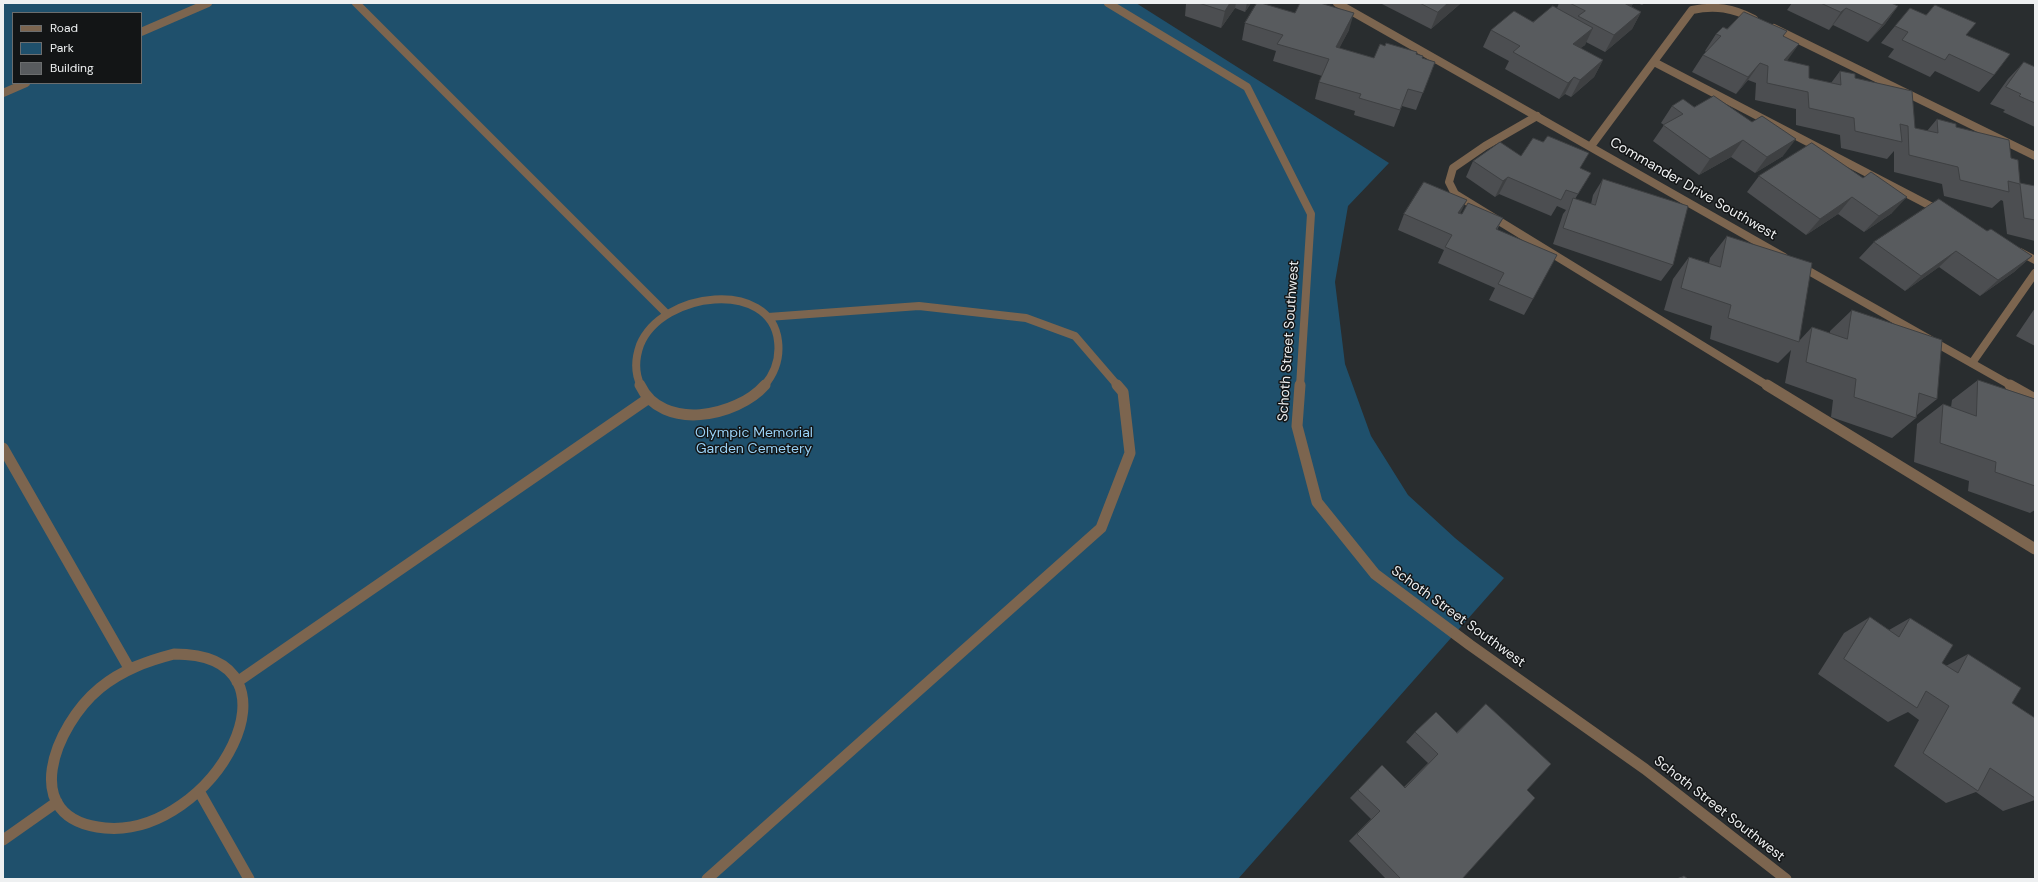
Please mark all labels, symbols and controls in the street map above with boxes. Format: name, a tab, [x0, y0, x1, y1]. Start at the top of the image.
legend	[12, 12, 142, 84]
text: Road	[50, 20, 78, 36]
text: Park	[50, 40, 74, 56]
text: Building	[50, 60, 94, 76]
street label: Commander Drive Southwest	[1607, 134, 1779, 244]
street label: Schoth Street Southwest	[1275, 260, 1303, 422]
park label: Olympic Memorial Garden Cemetery	[695, 425, 813, 458]
street label: Schoth Street Southwest	[1388, 563, 1528, 671]
street label: Schoth Street Southwest	[1650, 753, 1788, 865]

